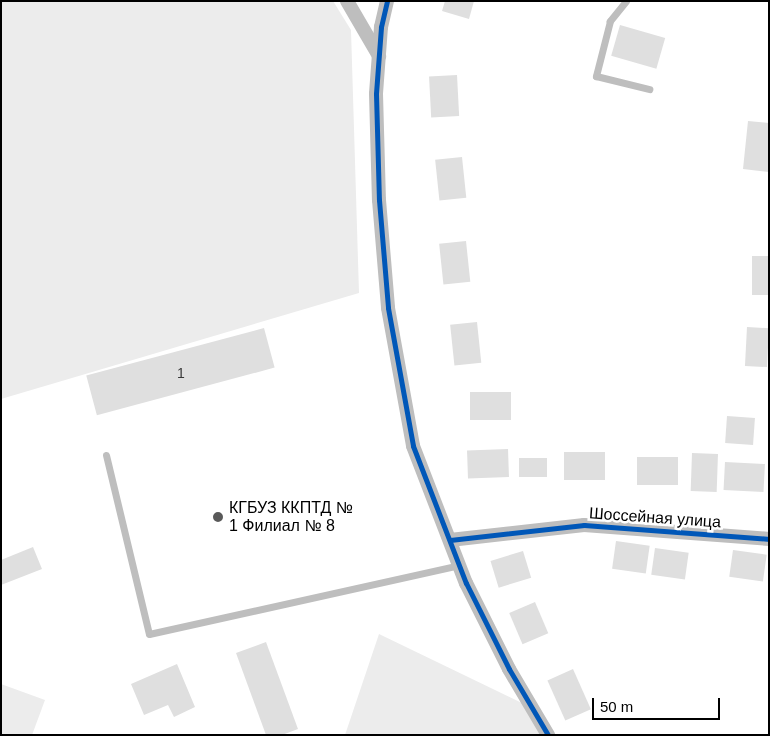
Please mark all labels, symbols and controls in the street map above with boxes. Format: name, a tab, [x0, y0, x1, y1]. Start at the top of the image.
house number: 1	[177, 365, 185, 381]
place label: КГБУЗ ККПТД № 1 Филиал № 8	[229, 498, 353, 536]
street label: Шоссейная улица	[588, 504, 722, 532]
marker: КГБУЗ ККПТД № 1 Филиал № 8	[211, 510, 225, 524]
scale bar	[595, 688, 722, 720]
text: 50 m	[600, 698, 633, 715]

